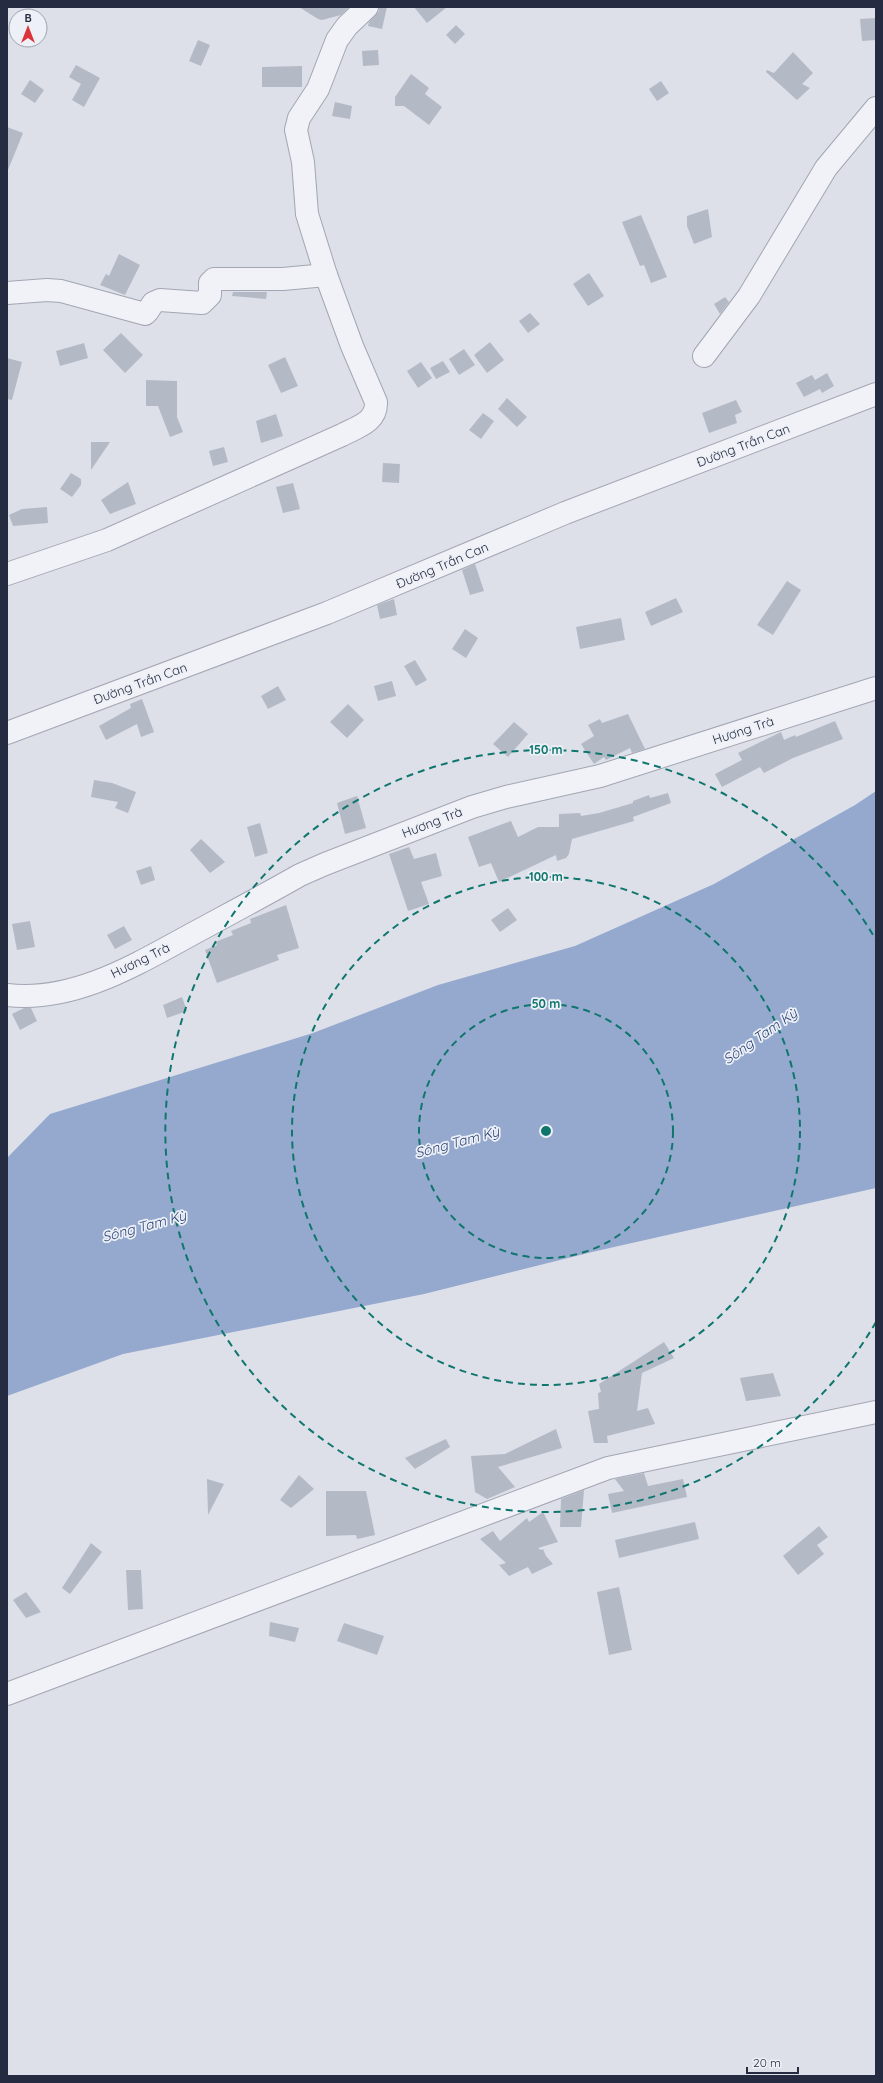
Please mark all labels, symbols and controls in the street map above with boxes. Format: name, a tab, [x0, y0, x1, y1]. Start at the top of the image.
north arrow	[8, 8, 48, 48]
text: B	[24, 11, 32, 25]
street label: Đường Trần Can	[694, 420, 792, 470]
street label: Đường Trần Can	[394, 538, 490, 592]
street label: Đường Trần Can	[91, 659, 189, 707]
street label: Hương Trà	[710, 713, 776, 747]
text: 150 m	[529, 742, 563, 757]
street label: Hương Trà	[399, 803, 465, 841]
text: 100 m	[529, 869, 563, 884]
street label: Hương Trà	[108, 939, 172, 981]
text: 50 m	[532, 996, 560, 1011]
water label: Sông Tam Kỳ	[720, 1003, 801, 1068]
water label: Sông Tam Kỳ	[413, 1122, 502, 1162]
centre of rings	[539, 1124, 553, 1138]
water label: Sông Tam Kỳ	[100, 1206, 189, 1246]
scale bar	[747, 2049, 798, 2075]
text: 20 m	[753, 2055, 781, 2070]

